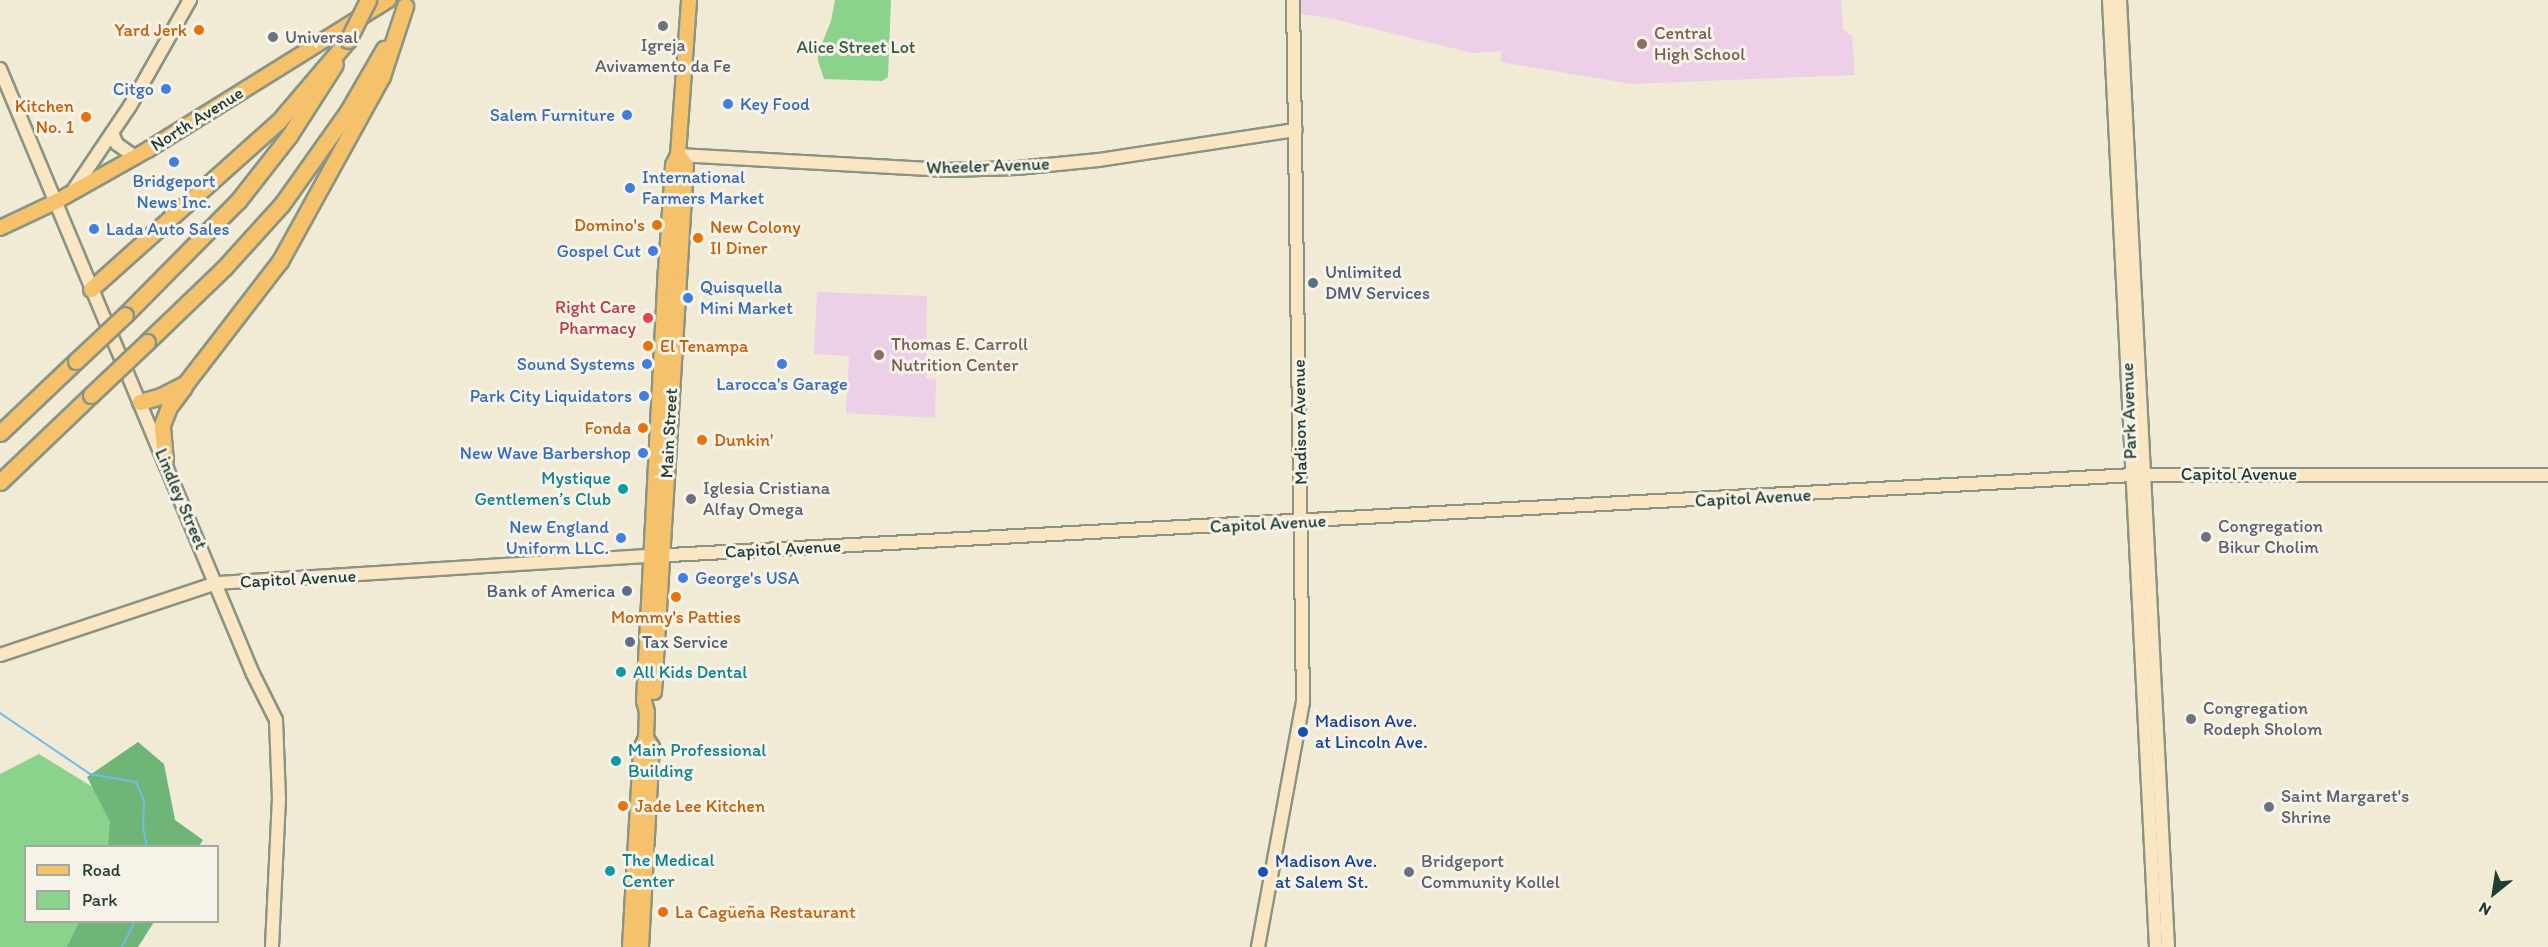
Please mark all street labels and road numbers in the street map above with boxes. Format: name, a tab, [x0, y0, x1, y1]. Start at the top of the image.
street label: North Avenue	[147, 82, 247, 156]
street label: Wheeler Avenue	[926, 153, 1050, 179]
street label: Madison Avenue	[1288, 359, 1312, 485]
street label: Park Avenue	[2117, 363, 2141, 459]
street label: Main Street	[656, 388, 682, 478]
street label: Lindley Street	[150, 445, 212, 553]
street label: Capitol Avenue	[2181, 463, 2297, 485]
street label: Capitol Avenue	[1694, 484, 1812, 512]
street label: Capitol Avenue	[1209, 510, 1327, 538]
street label: Capitol Avenue	[724, 535, 842, 563]
street label: Capitol Avenue	[239, 565, 357, 593]

